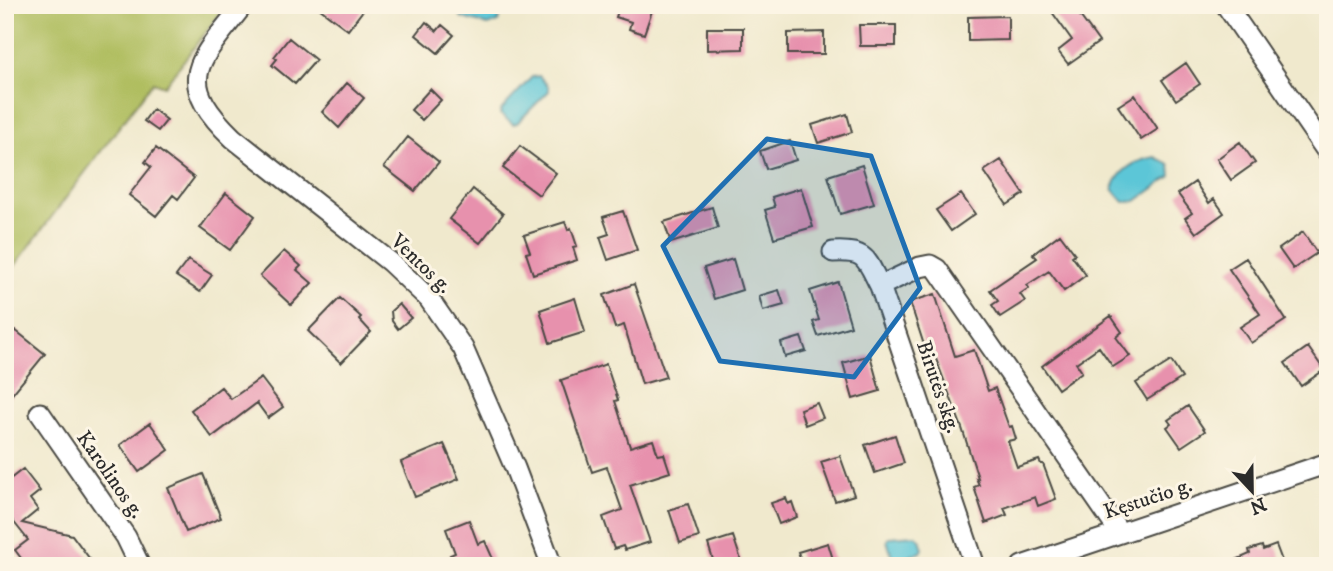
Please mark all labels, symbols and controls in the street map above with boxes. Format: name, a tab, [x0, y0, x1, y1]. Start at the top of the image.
street label: Ventos g.	[384, 228, 457, 300]
street label: Birutės skg.	[910, 337, 966, 437]
street label: Karolinos g.	[70, 426, 150, 524]
north arrow	[1218, 456, 1288, 526]
street label: Kęstučio g.	[1100, 472, 1196, 525]
text: N	[1246, 492, 1269, 519]

